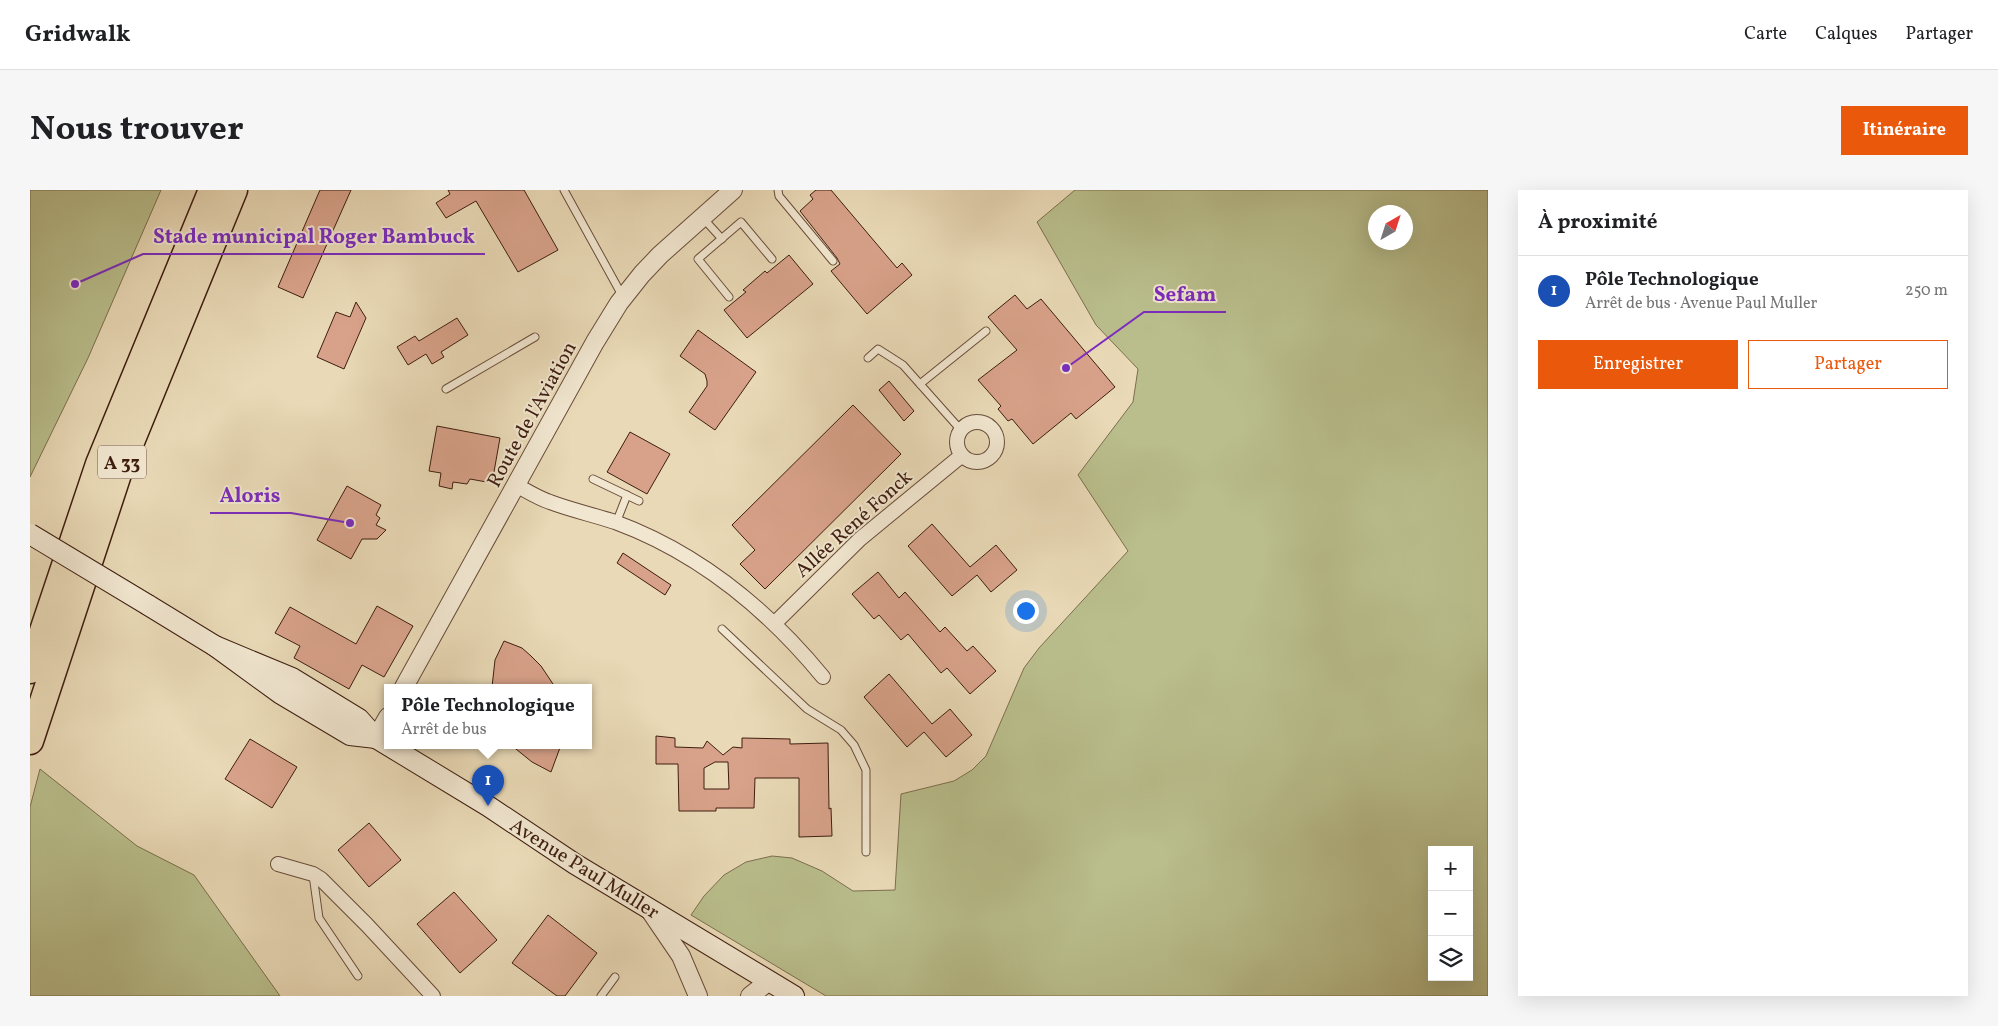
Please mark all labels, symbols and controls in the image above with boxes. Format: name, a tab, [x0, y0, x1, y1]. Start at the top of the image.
text: Gridwalk	[25, 18, 131, 52]
text: Carte	[1744, 22, 1787, 47]
text: Calques	[1815, 22, 1877, 47]
text: Partager	[1905, 22, 1973, 47]
text: Nous trouver	[30, 106, 244, 154]
button: Itinéraire	[1841, 106, 1968, 155]
north arrow	[1368, 205, 1413, 250]
text: À proximité	[1538, 208, 1657, 237]
callout: Stade municipal Roger Bambuck	[143, 218, 485, 254]
text: Stade municipal Roger Bambuck	[153, 223, 475, 252]
text: Pôle Technologique	[1585, 267, 1759, 293]
callout: Sefam	[1144, 276, 1226, 312]
text: 1	[1551, 280, 1557, 302]
text: 250 m	[1905, 280, 1948, 302]
text: Sefam	[1154, 281, 1216, 310]
text: Arrêt de bus · Avenue Paul Muller	[1585, 293, 1817, 315]
street label: Route de l'Aviation	[481, 337, 585, 493]
button: Enregistrer	[1538, 340, 1738, 389]
button: Partager	[1748, 340, 1948, 389]
road number: A 33	[98, 446, 146, 478]
street label: Allée René Fonck	[789, 464, 919, 585]
callout: Aloris	[210, 477, 291, 513]
text: Aloris	[219, 482, 281, 511]
your location	[1013, 598, 1039, 624]
popup	[384, 684, 592, 749]
text: Pôle Technologique	[401, 693, 575, 719]
text: Arrêt de bus	[401, 719, 487, 741]
pin: 1	[472, 765, 504, 806]
street label: Avenue Paul Muller	[504, 812, 664, 927]
map controls	[1428, 846, 1473, 981]
button: +	[1428, 846, 1473, 891]
button: −	[1428, 891, 1473, 936]
button: layers	[1428, 936, 1473, 981]

